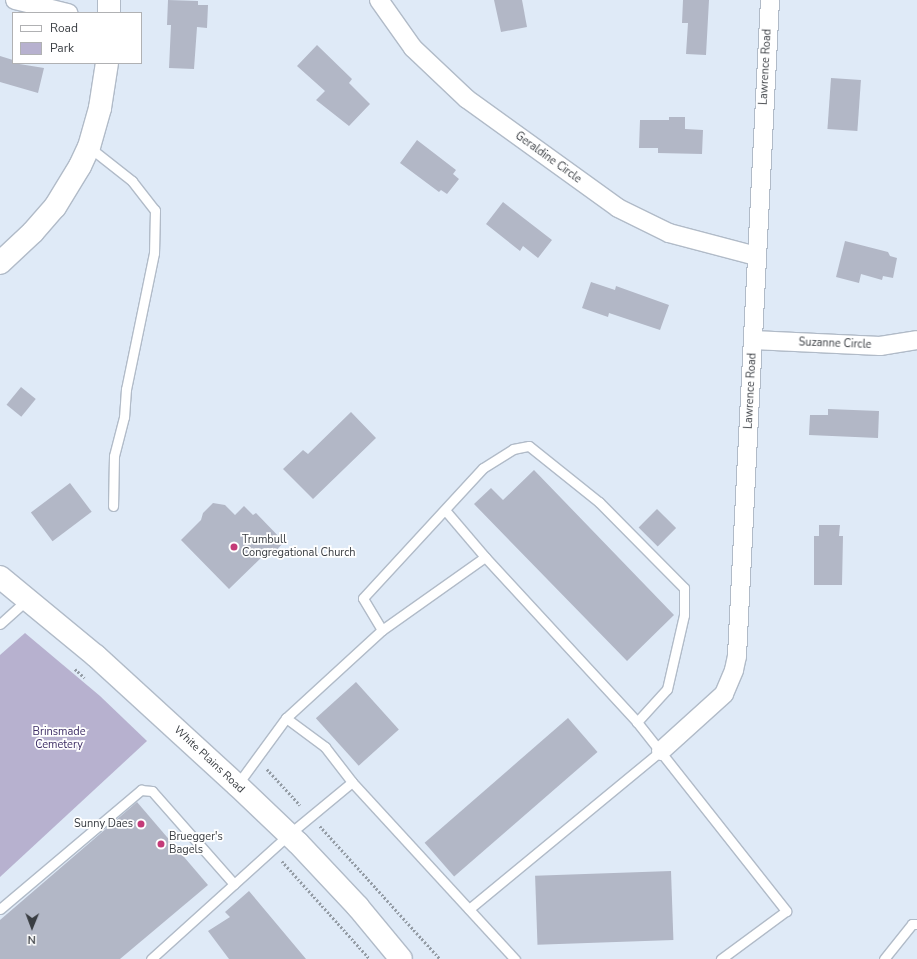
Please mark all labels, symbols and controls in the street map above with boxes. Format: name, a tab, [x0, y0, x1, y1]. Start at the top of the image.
legend	[12, 12, 142, 64]
text: Road	[50, 20, 78, 36]
street label: Lawrence Road	[757, 29, 775, 105]
text: Park	[50, 40, 74, 56]
street label: Geraldine Circle	[512, 130, 584, 186]
street label: Suzanne Circle	[798, 336, 872, 352]
street label: Lawrence Road	[742, 353, 760, 429]
place label: Trumbull Congregational Church	[242, 534, 356, 560]
marker: Trumbull Congregational Church	[229, 542, 239, 552]
street label: White Plains Road	[171, 724, 247, 796]
park label: Brinsmade Cemetery	[33, 726, 85, 752]
place label: Sunny Daes	[74, 817, 133, 831]
marker: Sunny Daes	[136, 819, 146, 829]
place label: Bruegger's Bagels	[169, 831, 223, 857]
marker: Bruegger's Bagels	[156, 839, 166, 849]
north arrow	[12, 907, 52, 947]
text: N	[28, 932, 36, 947]

